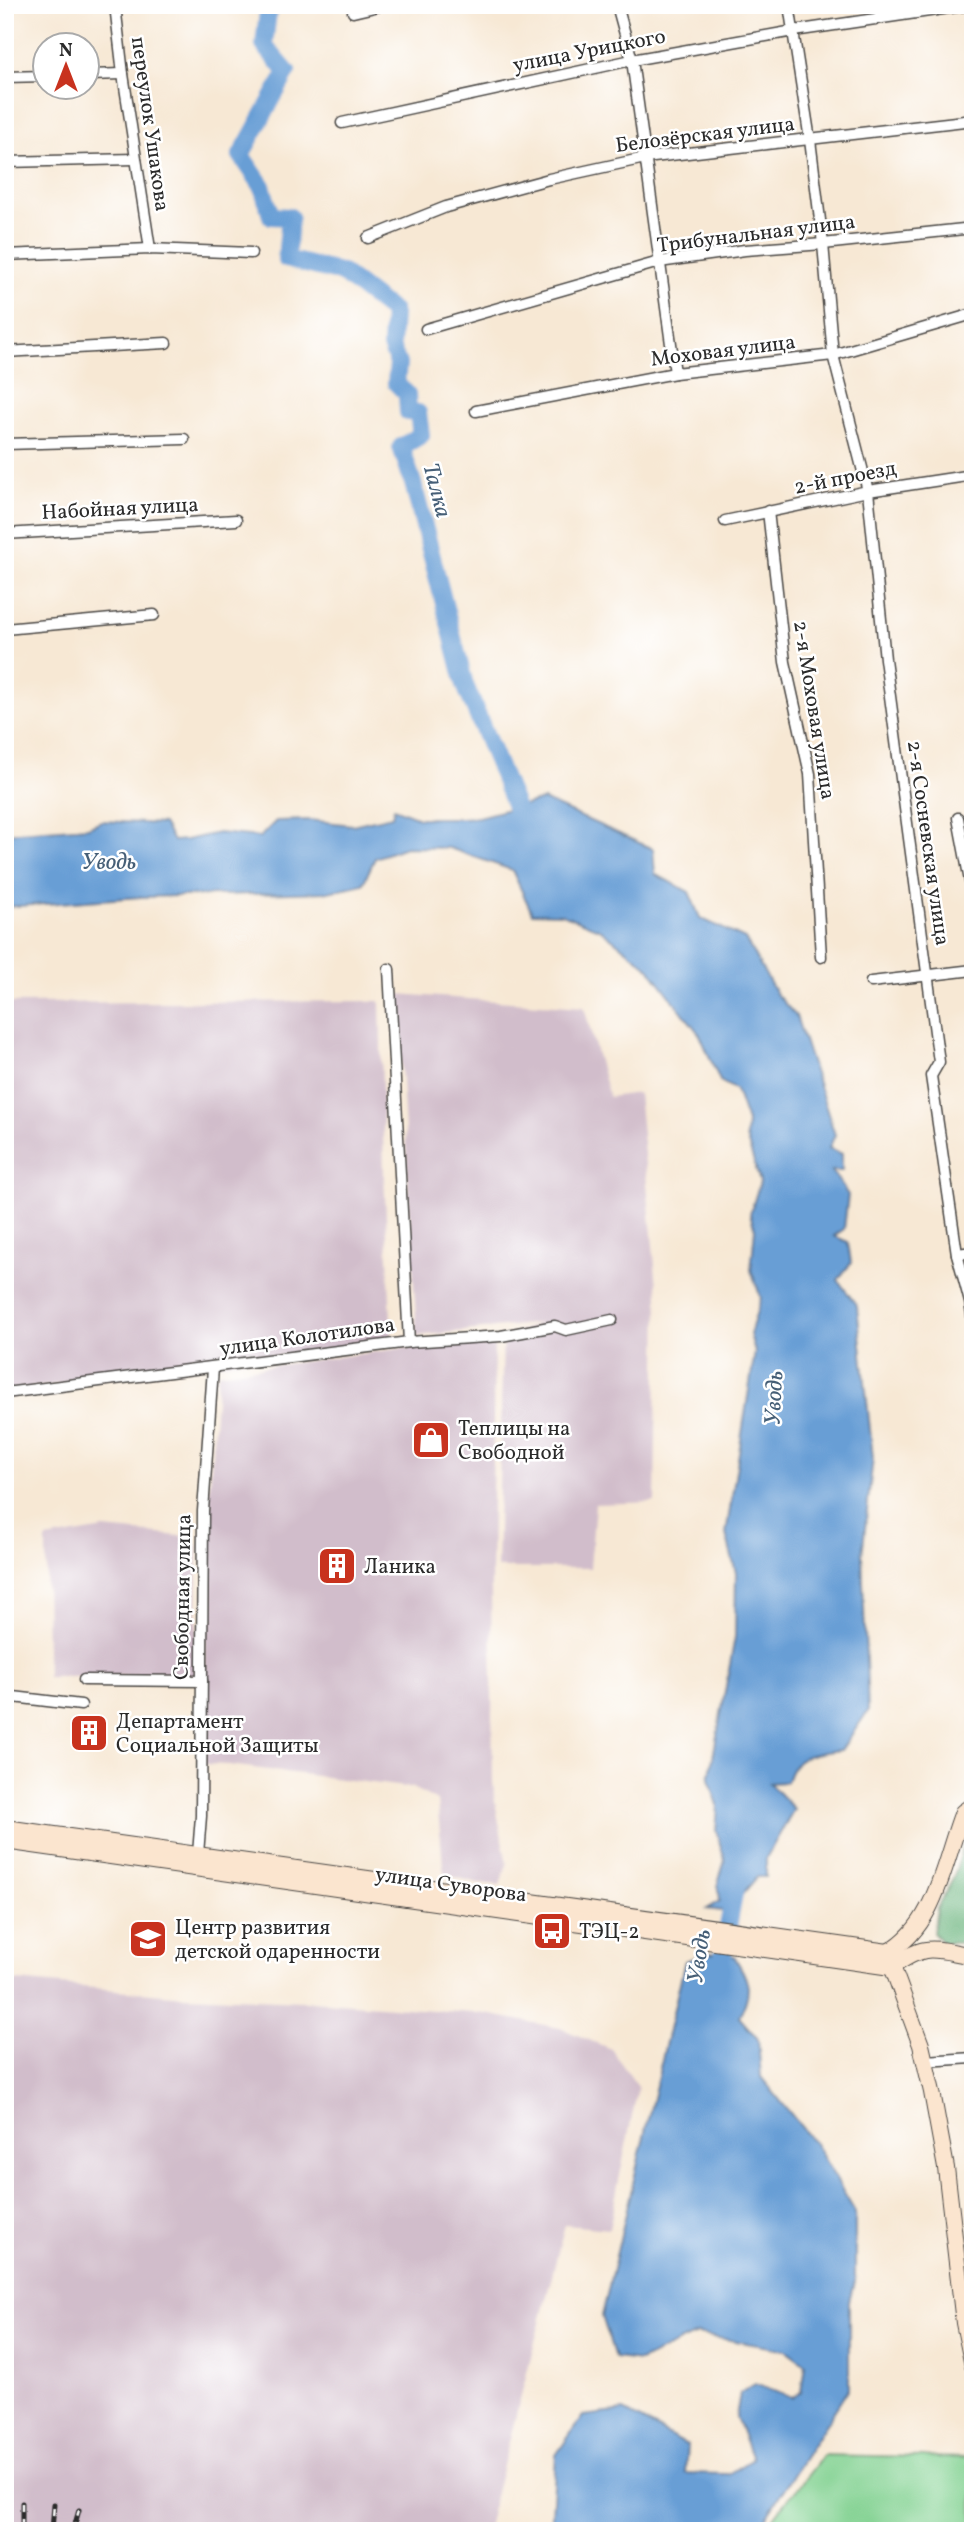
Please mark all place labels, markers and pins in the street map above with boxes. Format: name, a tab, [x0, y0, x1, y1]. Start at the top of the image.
place label: Теплицы на Свободной	[458, 1415, 571, 1468]
shop icon: Теплицы на Свободной	[410, 1419, 452, 1461]
building icon: Ланика	[316, 1545, 358, 1587]
place label: Ланика	[364, 1553, 436, 1582]
place label: Департамент Социальной Защиты	[116, 1708, 319, 1761]
building icon: Департамент Социальной Защиты	[68, 1712, 110, 1754]
bus stop icon: ТЭЦ-2	[531, 1910, 573, 1952]
place label: Центр развития детской одаренности	[175, 1914, 380, 1967]
school or university icon: Центр развития детской одаренности	[127, 1918, 169, 1960]
place label: ТЭЦ-2	[579, 1918, 640, 1947]

